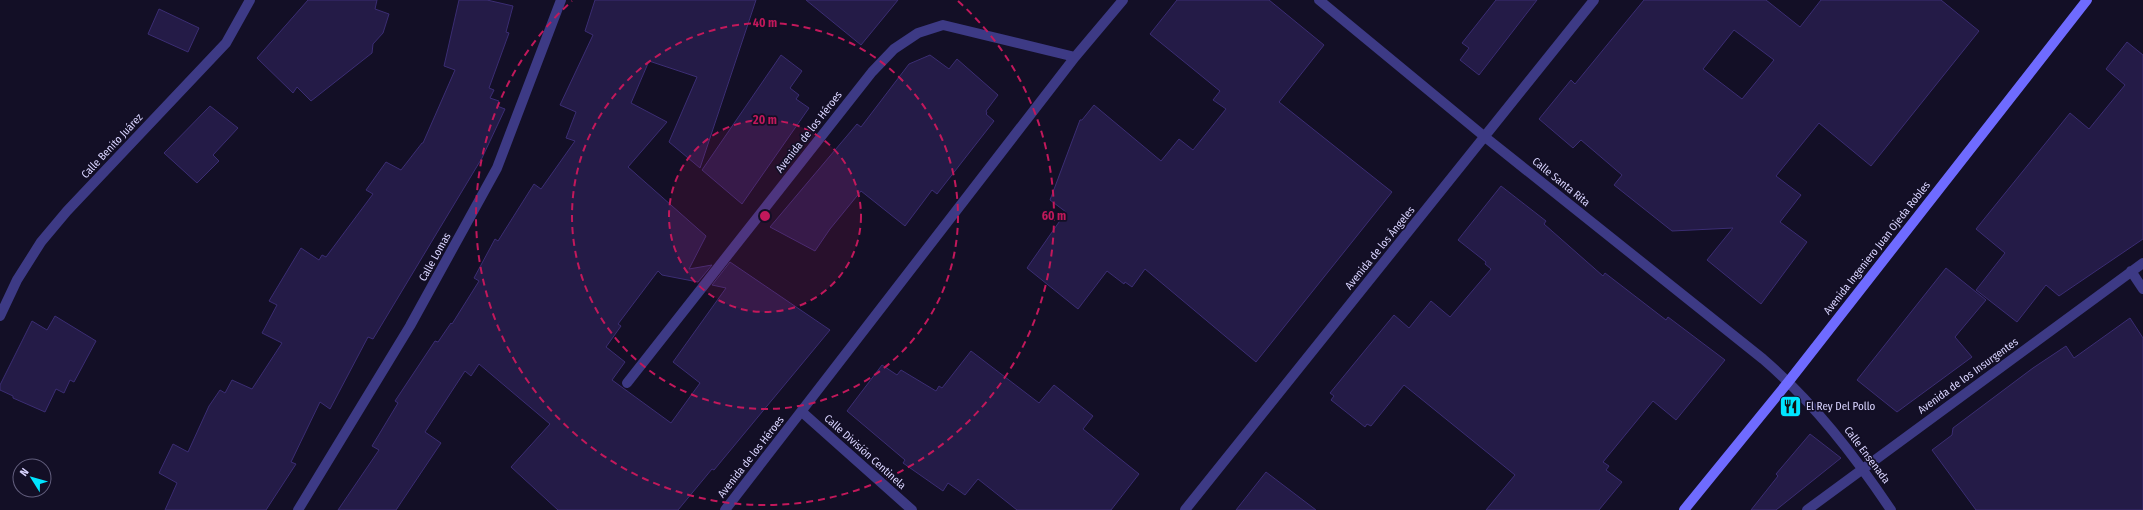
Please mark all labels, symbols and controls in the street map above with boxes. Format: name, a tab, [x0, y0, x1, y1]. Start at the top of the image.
text: 40 m	[753, 16, 777, 30]
street label: Avenida de los Héroes	[773, 88, 845, 175]
street label: Calle Benito Juárez	[79, 110, 146, 181]
text: 20 m	[752, 113, 777, 127]
street label: Calle Santa Rita	[1530, 155, 1592, 209]
street label: Avenida Ingeniero Juan Ojeda Robles	[1821, 179, 1933, 317]
street label: Avenida de los Ángeles	[1342, 203, 1418, 292]
centre of rings	[758, 209, 772, 223]
text: 60 m	[1042, 209, 1066, 223]
street label: Calle Lomas	[416, 230, 454, 284]
street label: Avenida de los Insurgentes	[1915, 335, 2021, 417]
restaurant icon: El Rey Del Pollo	[1777, 393, 1803, 419]
place label: El Rey Del Pollo	[1806, 400, 1876, 413]
street label: Calle División Centinela	[821, 412, 909, 492]
street label: Avenida de los Héroes	[715, 413, 787, 500]
street label: Calle Ensenada	[1841, 424, 1893, 486]
north arrow	[12, 458, 52, 498]
text: N	[17, 466, 32, 479]

